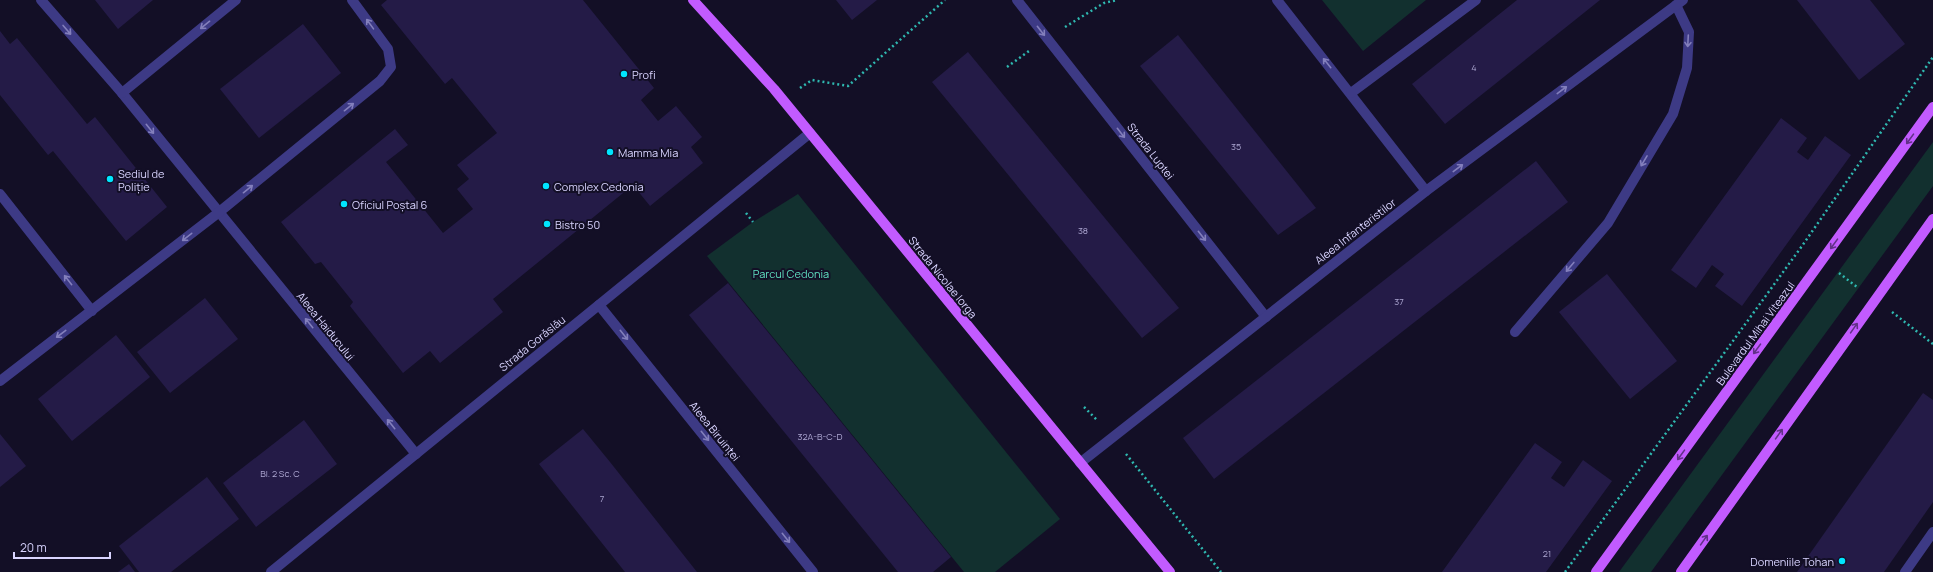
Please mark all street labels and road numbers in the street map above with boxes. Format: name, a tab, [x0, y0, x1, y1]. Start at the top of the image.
street label: Strada Luptei	[1124, 120, 1178, 182]
street label: Aleea Infanteristilor	[1311, 195, 1399, 267]
street label: Strada Nicolae Iorga	[905, 233, 981, 321]
street label: Bulevardul Mihai Viteazul	[1712, 278, 1798, 388]
street label: Aleea Haiducului	[294, 289, 358, 363]
street label: Strada Gorăslău	[496, 312, 568, 374]
street label: Aleea Biruinței	[686, 398, 744, 464]

